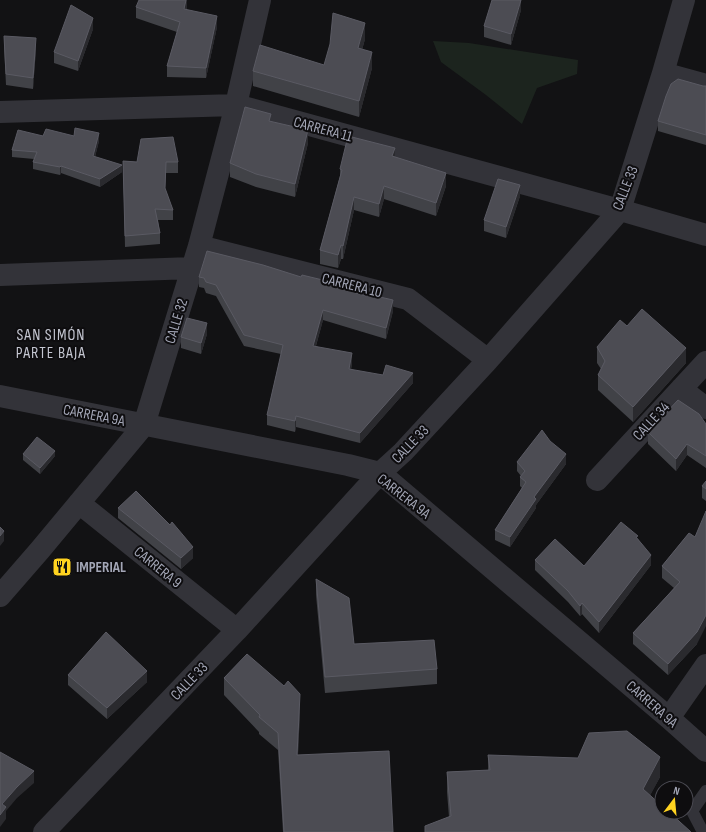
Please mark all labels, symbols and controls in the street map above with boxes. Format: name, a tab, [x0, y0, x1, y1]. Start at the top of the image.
street label: CARRERA 11	[291, 113, 355, 147]
street label: CALLE 33	[608, 163, 643, 213]
street label: CARRERA 10	[320, 269, 384, 302]
street label: CALLE 32	[161, 296, 192, 346]
district label: SAN SIMÓN PARTE BAJA	[16, 326, 86, 363]
street label: CALLE 34	[629, 398, 674, 445]
street label: CARRERA 9A	[61, 400, 127, 431]
street label: CALLE 33	[388, 421, 433, 467]
street label: CARRERA 9A	[373, 470, 435, 523]
street label: CARRERA 9	[130, 542, 185, 592]
restaurant icon: IMPERIAL	[51, 556, 73, 578]
place label: IMPERIAL	[76, 558, 126, 577]
street label: CALLE 33	[167, 658, 212, 704]
street label: CARRERA 9A	[622, 677, 682, 732]
north arrow	[654, 780, 694, 820]
text: N	[672, 784, 681, 798]

